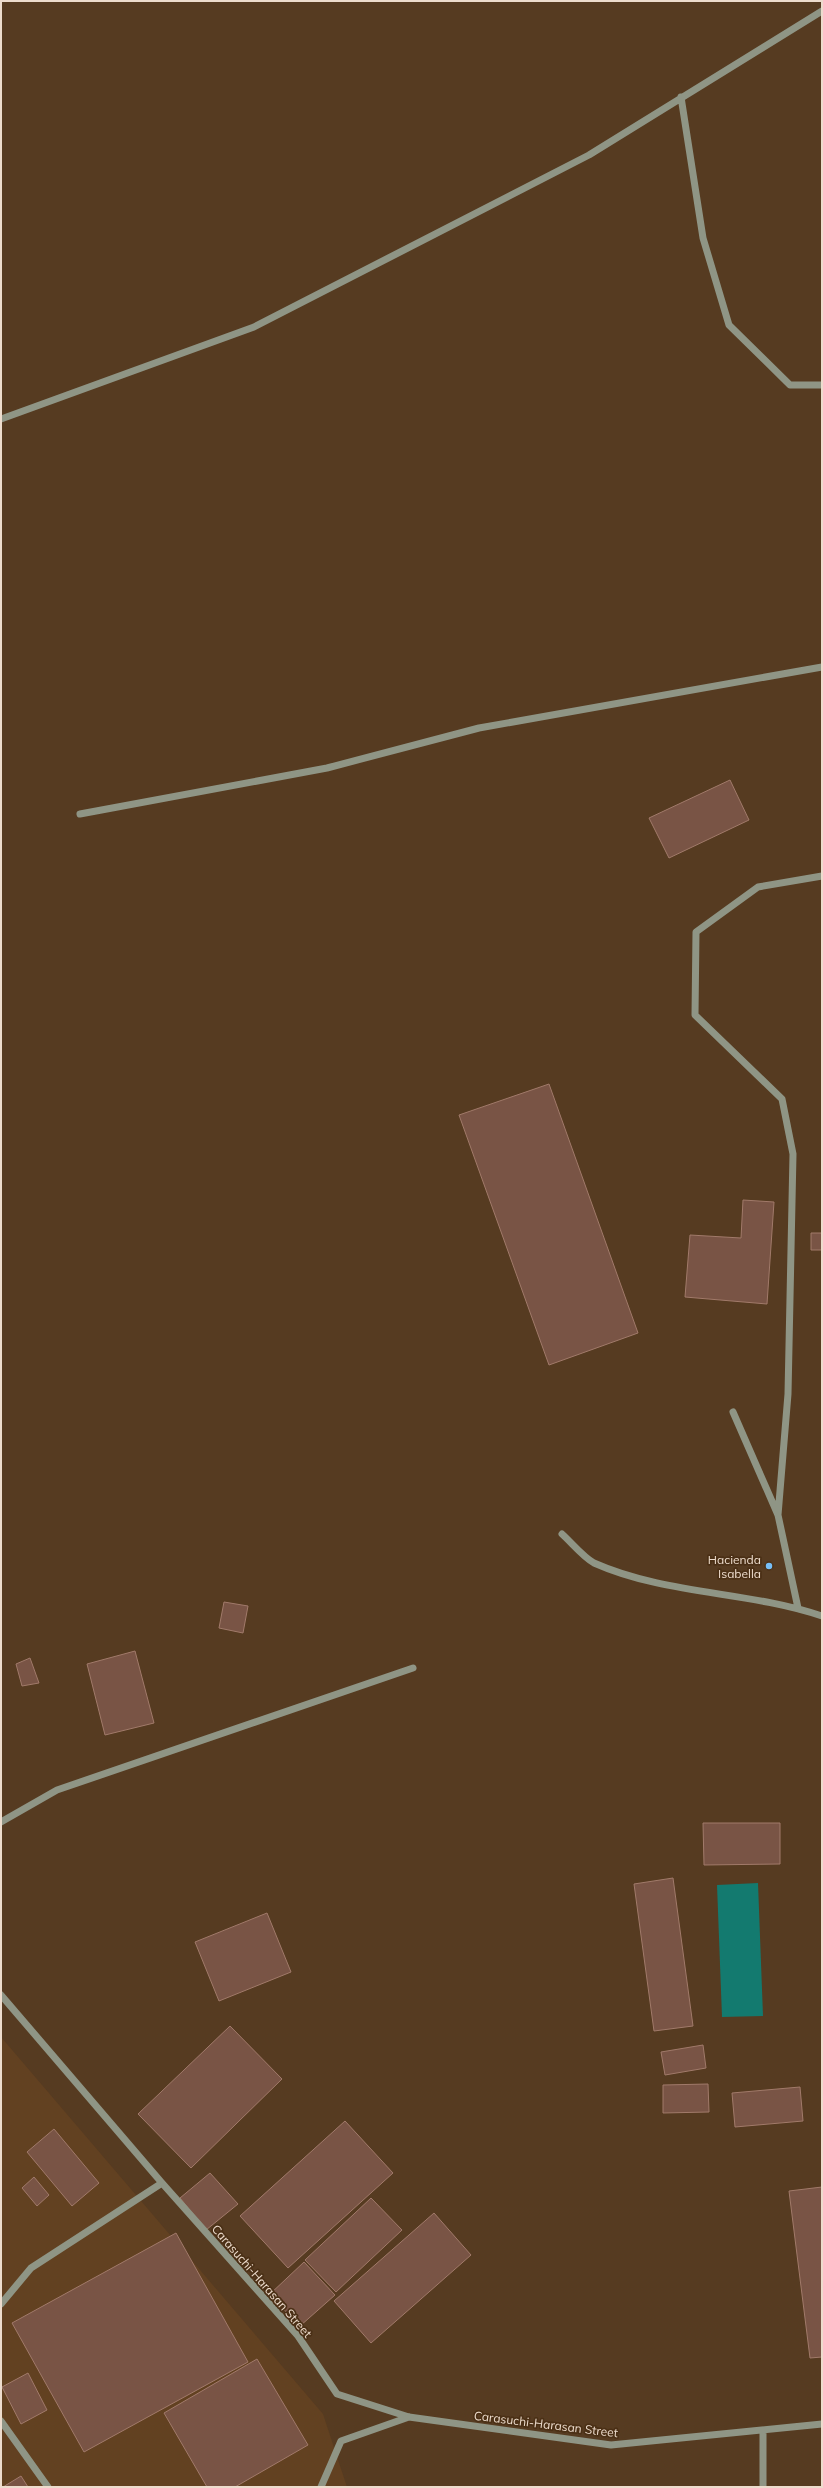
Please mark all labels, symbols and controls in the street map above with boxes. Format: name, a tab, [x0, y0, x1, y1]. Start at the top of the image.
place label: Hacienda Isabella	[708, 1552, 761, 1581]
marker: Hacienda Isabella	[764, 1561, 774, 1571]
street label: Carasuchi-Harasan Street	[209, 2221, 315, 2341]
street label: Carasuchi-Harasan Street	[473, 2408, 619, 2440]

